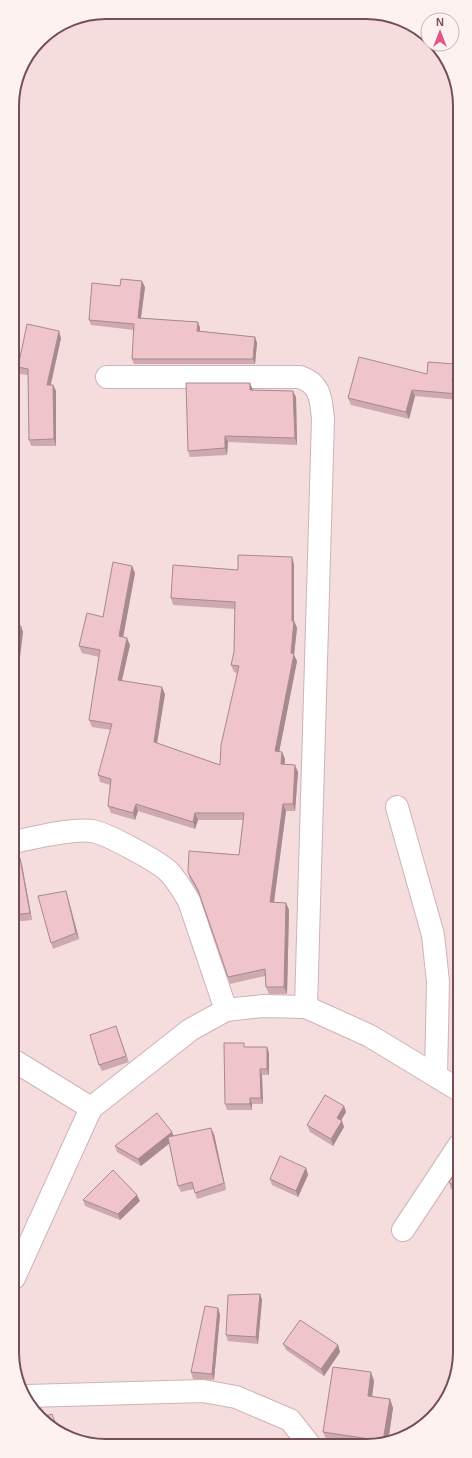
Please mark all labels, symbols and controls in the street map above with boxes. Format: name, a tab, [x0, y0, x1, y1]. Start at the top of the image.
north arrow	[420, 12, 460, 52]
text: N	[436, 16, 444, 28]

